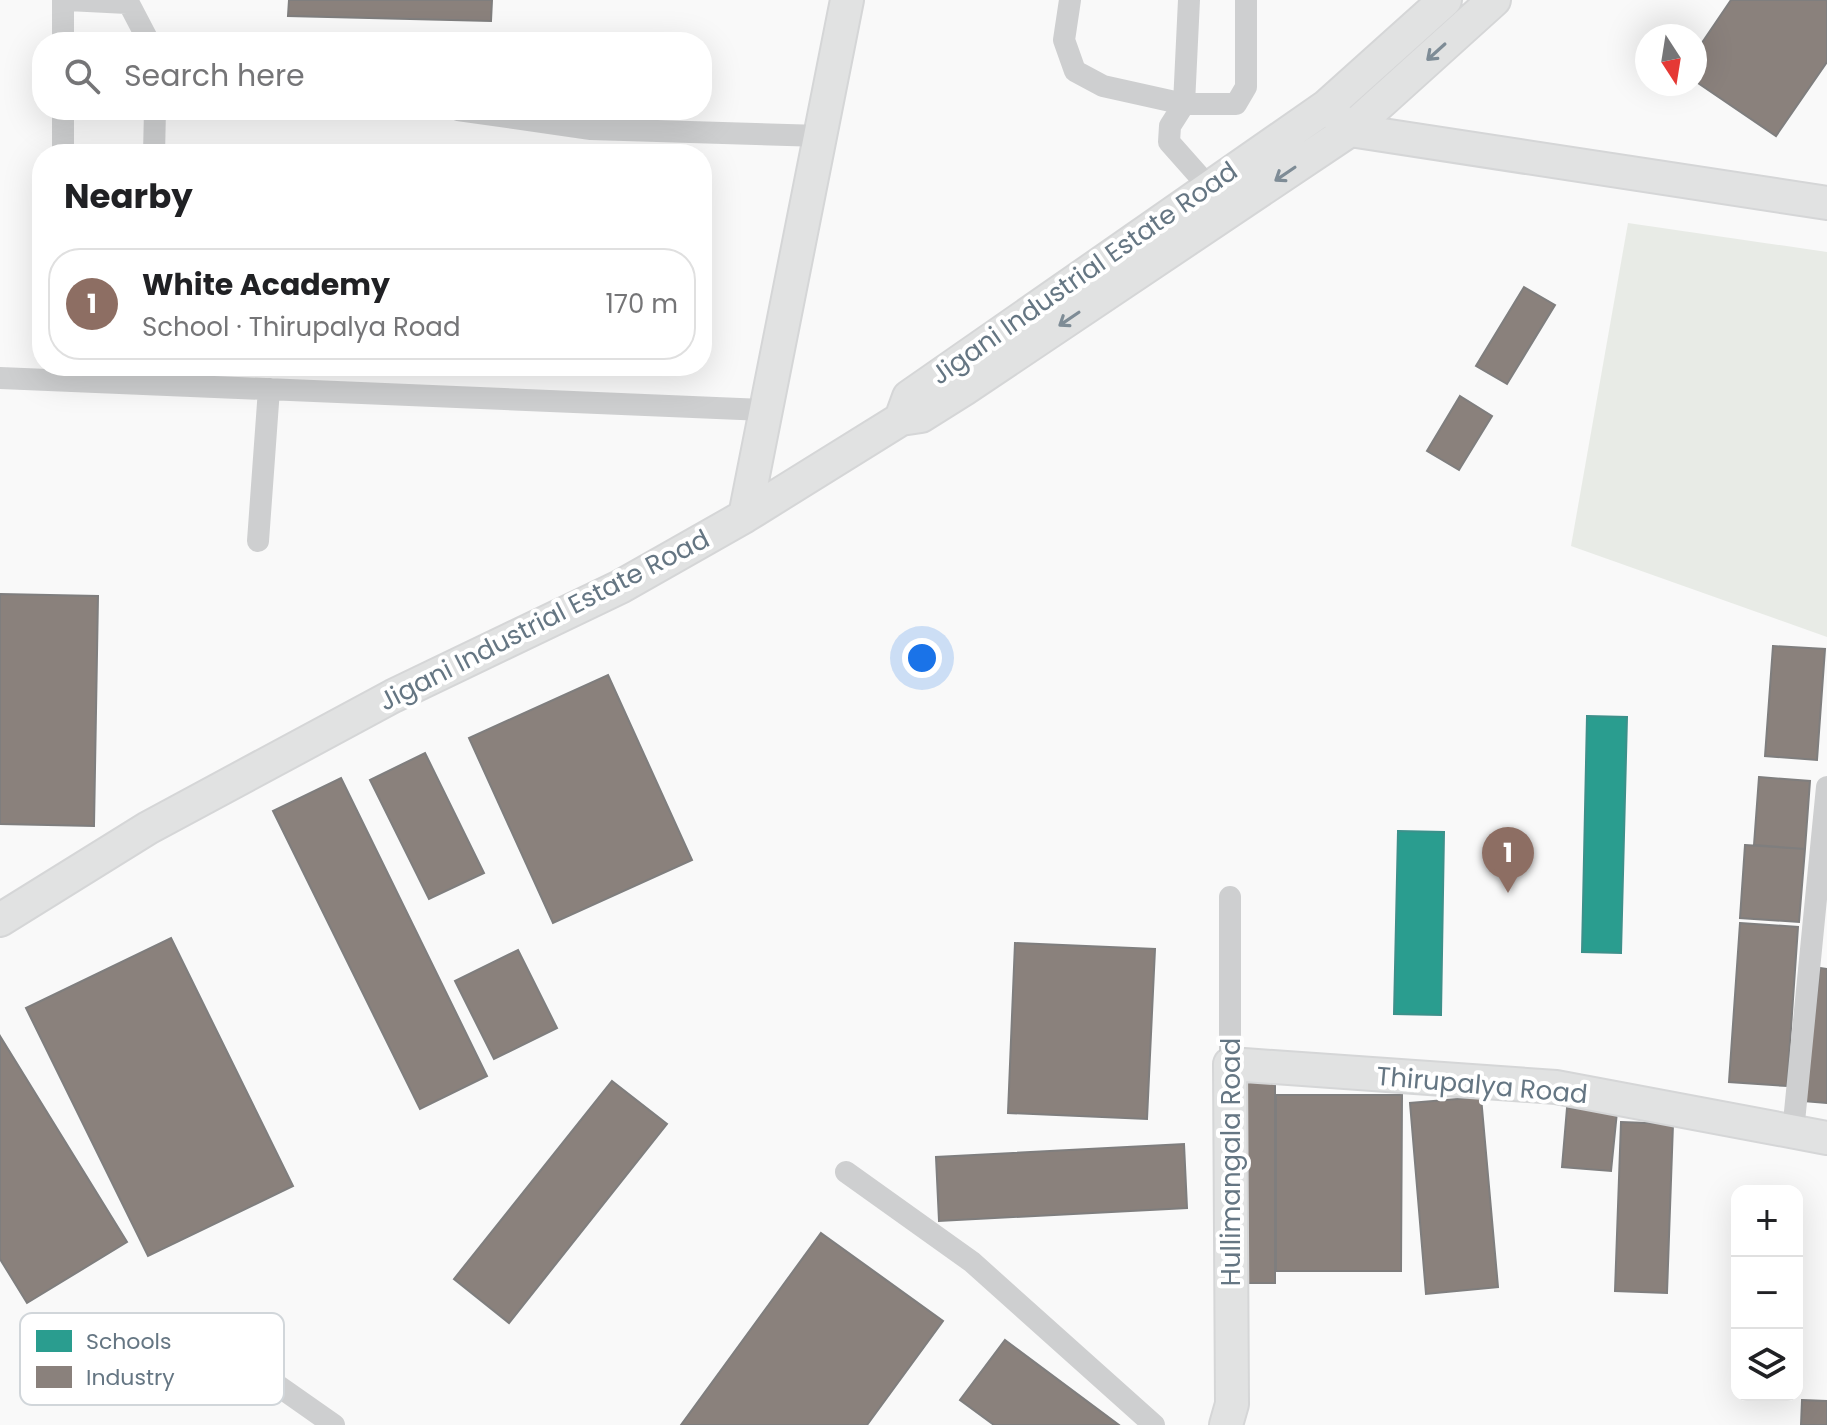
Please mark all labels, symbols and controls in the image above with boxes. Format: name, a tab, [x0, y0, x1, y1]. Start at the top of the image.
north arrow	[1635, 24, 1707, 96]
search box	[32, 32, 712, 120]
one-way arrow	[1426, 43, 1446, 62]
icon: search	[60, 54, 104, 98]
text: Search here	[124, 54, 305, 97]
street label: Jigani Industrial Estate Road	[923, 153, 1245, 393]
one-way arrow	[1274, 165, 1296, 182]
text: Nearby	[64, 172, 193, 220]
text: White Academy	[142, 263, 390, 306]
text: 1	[87, 286, 97, 322]
text: 170 m	[605, 286, 678, 322]
text: School · Thirupalya Road	[142, 309, 461, 345]
one-way arrow	[1059, 311, 1081, 327]
street label: Jigani Industrial Estate Road	[372, 521, 716, 719]
your location	[902, 638, 942, 678]
pin: 1	[1482, 827, 1534, 893]
street label: Hullimangala Road	[1213, 1038, 1249, 1286]
street label: Thirupalya Road	[1375, 1058, 1589, 1112]
map controls	[1731, 1185, 1803, 1401]
button: +	[1731, 1185, 1803, 1257]
button: −	[1731, 1257, 1803, 1329]
legend	[20, 1313, 284, 1405]
text: Schools	[86, 1326, 171, 1357]
button: layers	[1731, 1329, 1803, 1401]
text: Industry	[86, 1362, 175, 1393]

